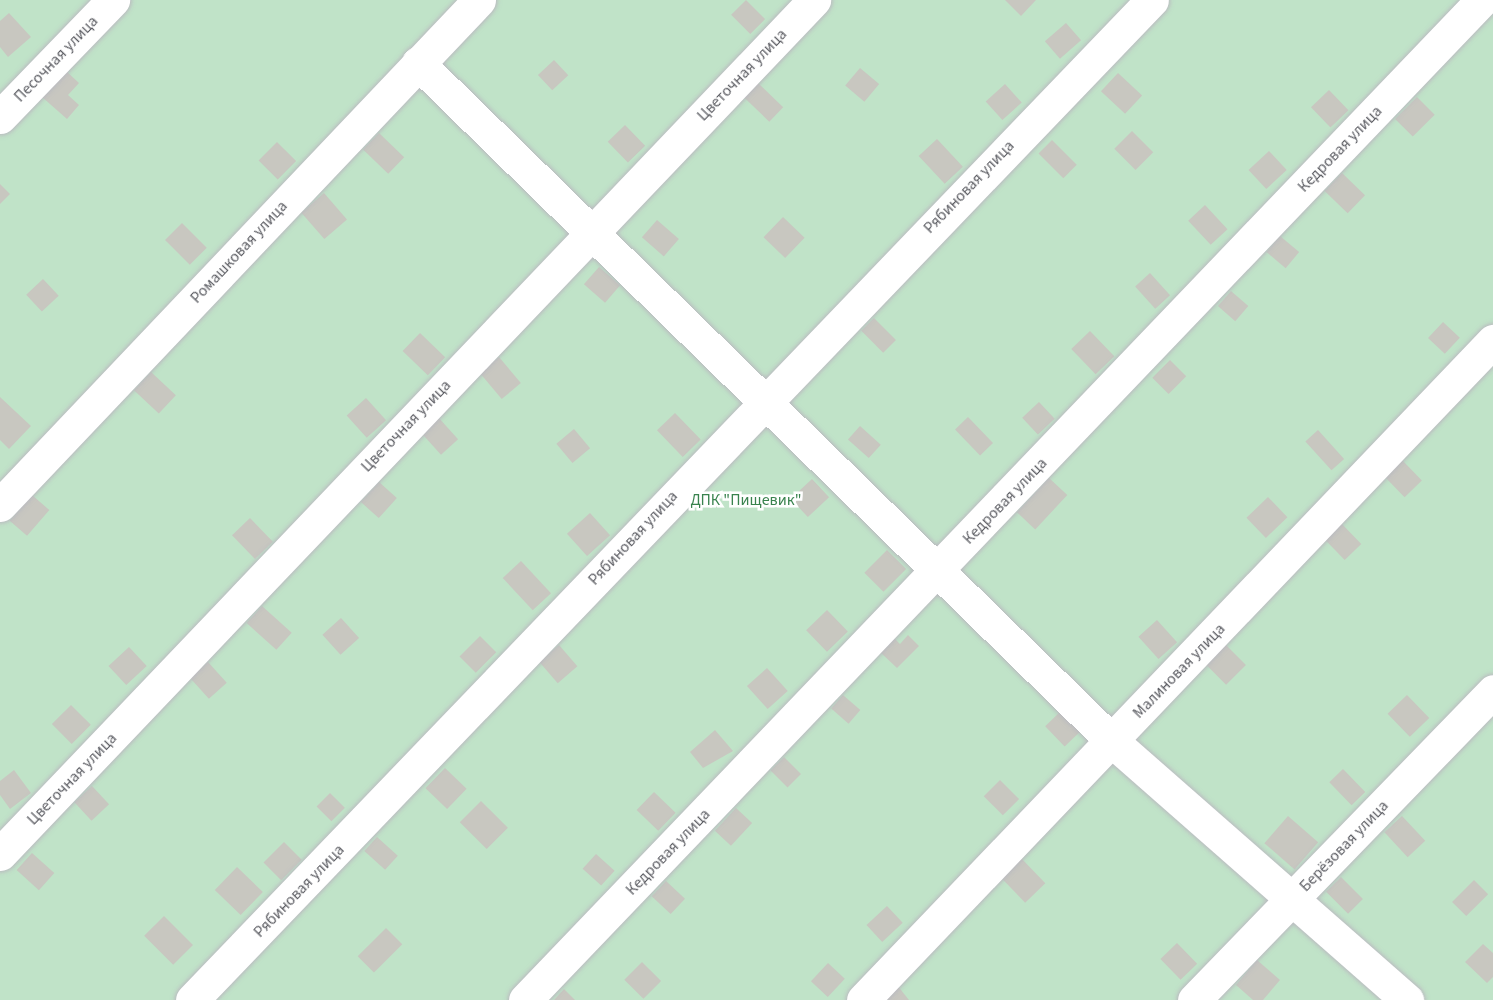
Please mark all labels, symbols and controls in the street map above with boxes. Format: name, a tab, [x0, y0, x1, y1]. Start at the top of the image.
street label: Песочная улица	[10, 12, 102, 106]
street label: Цветочная улица	[693, 25, 791, 125]
street label: Кедровая улица	[1294, 102, 1386, 196]
street label: Рябиновая улица	[920, 136, 1018, 238]
street label: Ромашковая улица	[186, 197, 292, 307]
street label: Цветочная улица	[357, 376, 455, 476]
street label: Кедровая улица	[959, 454, 1051, 548]
street label: Рябиновая улица	[584, 487, 682, 589]
park label: ДПК "Пищевик"	[690, 490, 802, 510]
street label: Малиновая улица	[1129, 620, 1229, 722]
street label: Цветочная улица	[23, 729, 121, 829]
street label: Берёзовая улица	[1296, 796, 1392, 896]
street label: Кедровая улица	[622, 805, 714, 899]
street label: Рябиновая улица	[250, 840, 348, 942]

